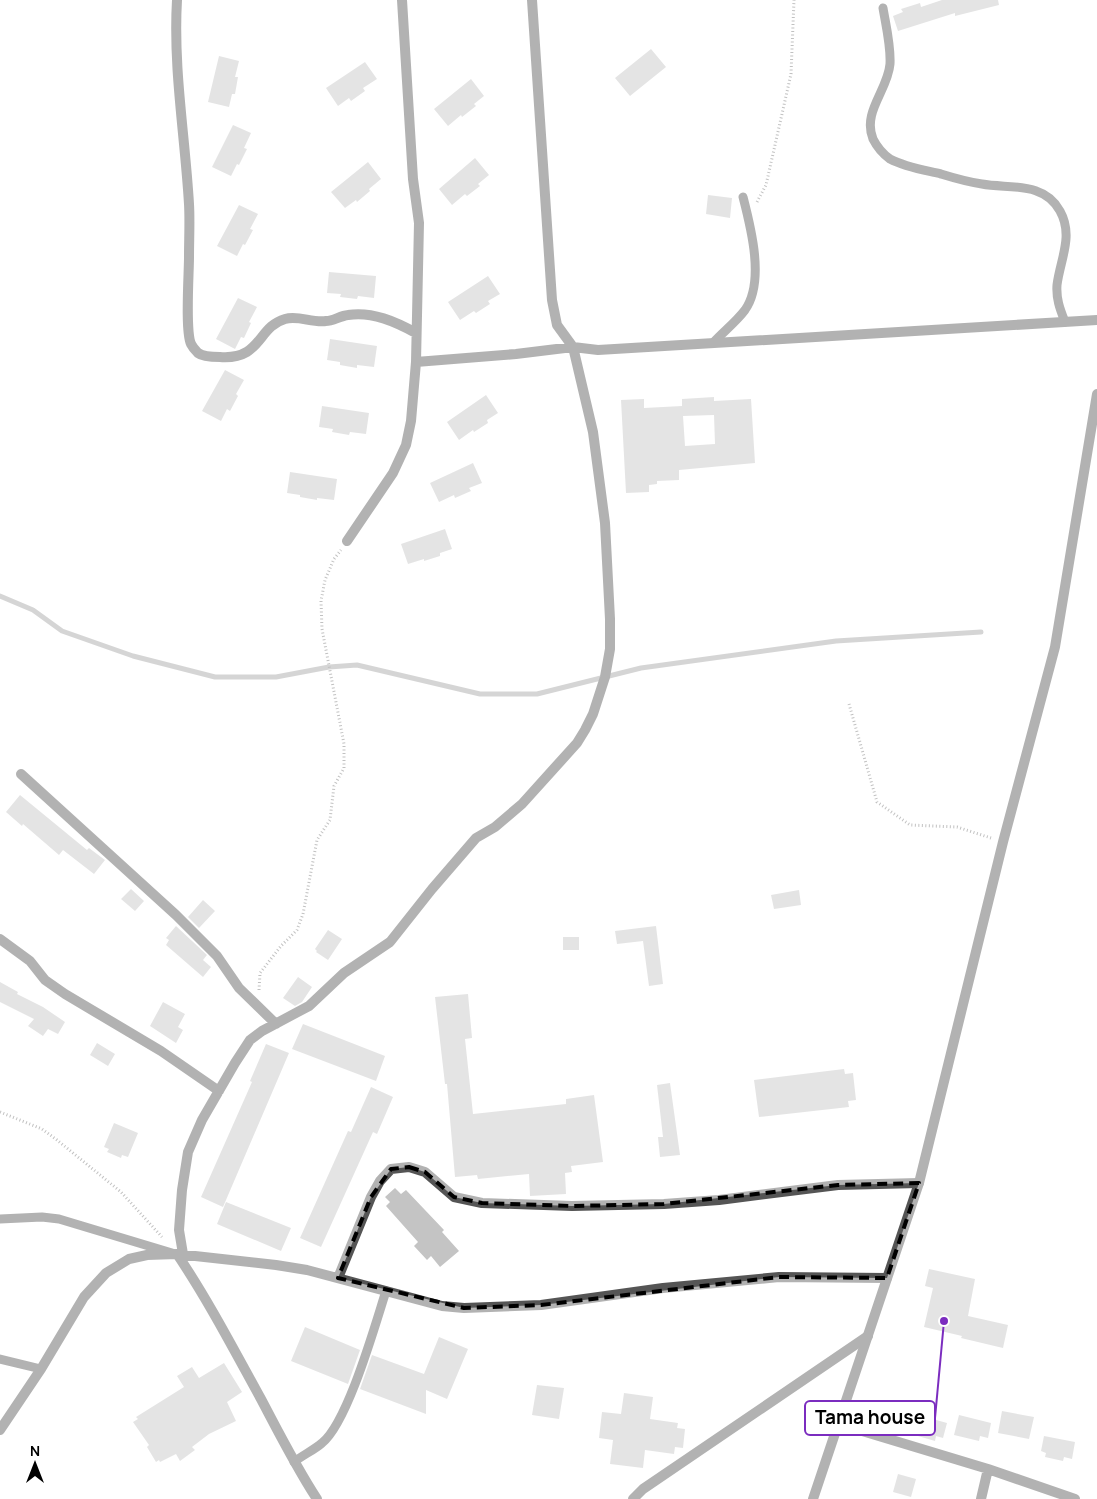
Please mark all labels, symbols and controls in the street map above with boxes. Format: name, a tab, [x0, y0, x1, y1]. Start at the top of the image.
callout: Tama house	[805, 1401, 935, 1435]
text: Tama house	[815, 1404, 925, 1430]
north arrow	[10, 1439, 60, 1489]
text: N	[30, 1441, 40, 1460]

